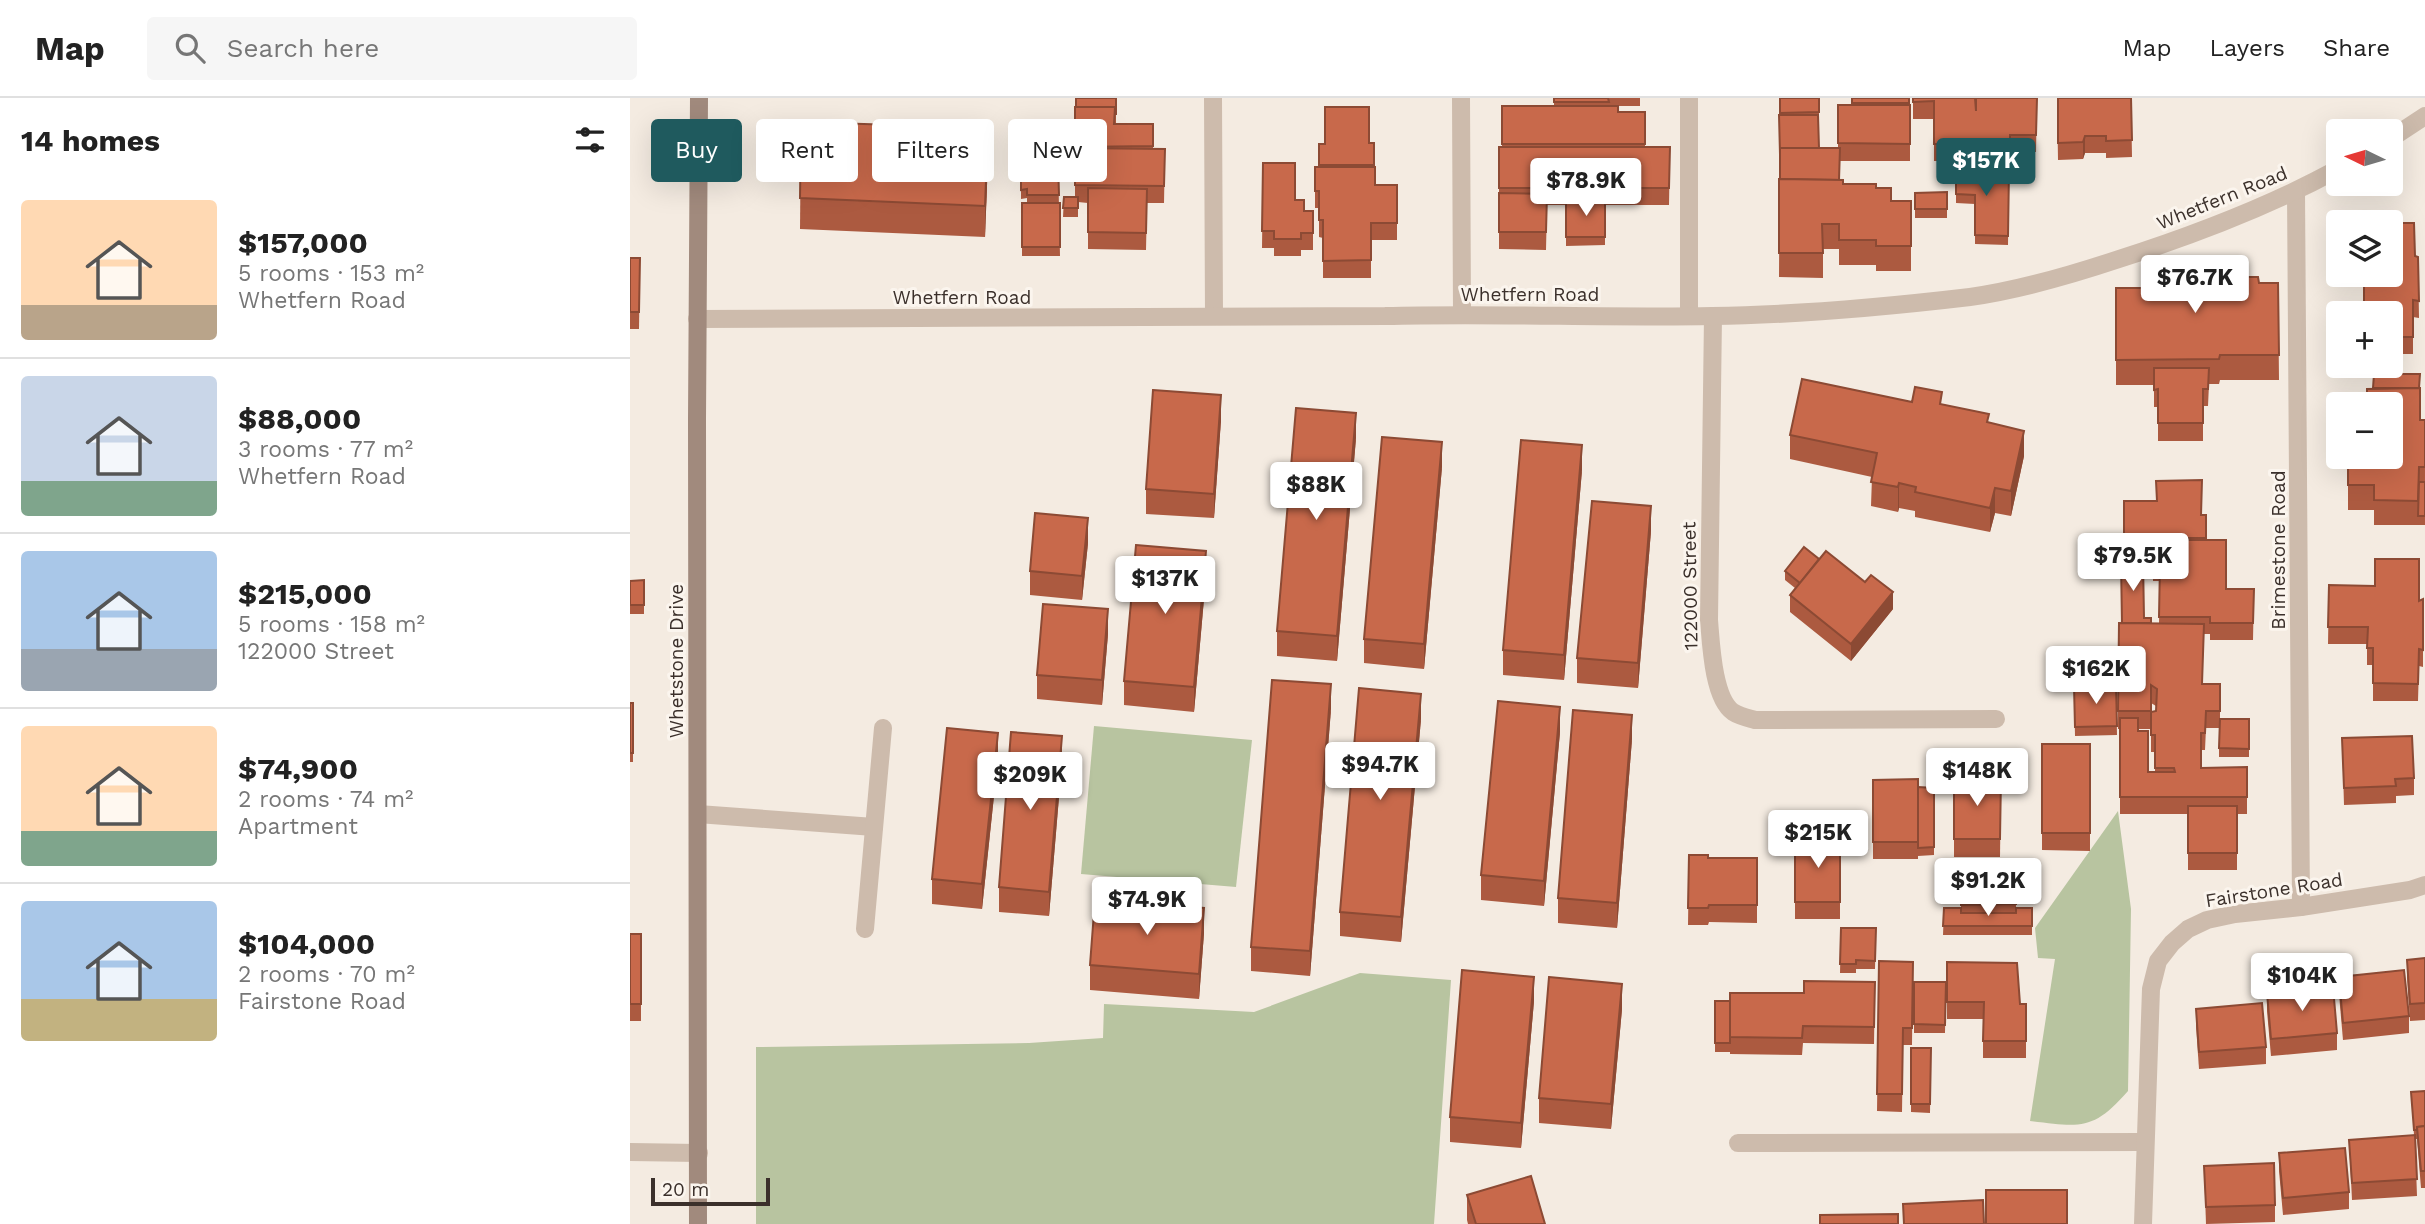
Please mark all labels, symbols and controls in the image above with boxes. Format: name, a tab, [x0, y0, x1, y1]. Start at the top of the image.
search box	[147, 17, 637, 80]
text: Map	[35, 29, 105, 68]
icon: search	[171, 29, 209, 67]
text: Search here	[227, 33, 379, 63]
text: Map	[2123, 34, 2171, 62]
text: Layers	[2209, 34, 2285, 62]
text: Share	[2323, 34, 2390, 62]
chip: Buy	[651, 119, 742, 182]
chip: Rent	[756, 119, 858, 182]
chip: Filters	[872, 119, 994, 182]
chip: New	[1008, 119, 1107, 182]
north arrow	[2326, 119, 2403, 196]
map controls	[2326, 119, 2403, 469]
icon: filters	[571, 121, 609, 159]
text: 14 homes	[21, 123, 160, 158]
pin: $157K	[1937, 139, 2035, 198]
text: $157K	[1952, 147, 2020, 174]
pin: $78.9K	[1529, 158, 1643, 218]
street label: Whetfern Road	[2153, 161, 2291, 235]
text: $78.9K	[1546, 167, 1626, 194]
button: layers	[2326, 210, 2403, 287]
text: $157,000	[238, 225, 368, 260]
icon: home	[77, 228, 161, 312]
pin: $76.7K	[2138, 256, 2252, 315]
text: 5 rooms · 153 m²	[238, 260, 424, 287]
text: $76.7K	[2157, 264, 2233, 291]
street label: Whetfern Road	[1461, 283, 1599, 306]
street label: Whetfern Road	[893, 286, 1031, 309]
text: Whetfern Road	[238, 287, 406, 314]
button: +	[2326, 301, 2403, 378]
button: −	[2326, 392, 2403, 469]
text: $88,000	[238, 401, 361, 436]
icon: home	[77, 404, 161, 488]
text: 3 rooms · 77 m²	[238, 436, 413, 463]
pin: $88K	[1275, 462, 1357, 522]
text: Whetfern Road	[238, 463, 406, 490]
street label: Brimestone Road	[2267, 470, 2290, 630]
text: $88K	[1286, 471, 1346, 498]
street label: 122000 Street	[1677, 521, 1703, 651]
pin: $79.5K	[2076, 533, 2190, 593]
text: $79.5K	[2094, 542, 2172, 569]
pin: $137K	[1116, 556, 1214, 616]
text: $137K	[1131, 565, 1199, 592]
text: $215,000	[238, 576, 372, 611]
icon: home	[77, 579, 161, 663]
street label: Whetstone Drive	[665, 584, 688, 738]
text: 5 rooms · 158 m²	[238, 611, 425, 638]
text: 122000 Street	[238, 638, 394, 665]
pin: $162K	[2047, 646, 2145, 706]
text: $162K	[2062, 655, 2130, 682]
pin: $94.7K	[1323, 742, 1437, 802]
pin: $148K	[1928, 748, 2026, 808]
text: $74,900	[238, 751, 358, 786]
text: $94.7K	[1341, 751, 1419, 778]
pin: $209K	[981, 752, 1079, 812]
icon: home	[77, 754, 161, 838]
text: $148K	[1942, 757, 2012, 784]
text: $209K	[993, 761, 1067, 788]
text: 2 rooms · 74 m²	[238, 786, 413, 813]
pin: $215K	[1769, 810, 1867, 870]
text: Apartment	[238, 813, 358, 840]
text: $215K	[1784, 819, 1852, 846]
pin: $91.2K	[1931, 858, 2045, 918]
text: $91.2K	[1950, 867, 2026, 894]
street label: Fairstone Road	[2204, 868, 2344, 912]
pin: $74.9K	[1090, 878, 1204, 937]
text: $74.9K	[1108, 886, 1186, 913]
text: $104,000	[238, 926, 375, 961]
icon: home	[77, 929, 161, 1013]
pin: $104K	[2253, 954, 2351, 1013]
text: 2 rooms · 70 m²	[238, 961, 415, 988]
text: $104K	[2267, 962, 2337, 989]
text: Fairstone Road	[238, 988, 406, 1015]
scale bar	[651, 1175, 770, 1207]
text: 20 m	[662, 1178, 709, 1201]

